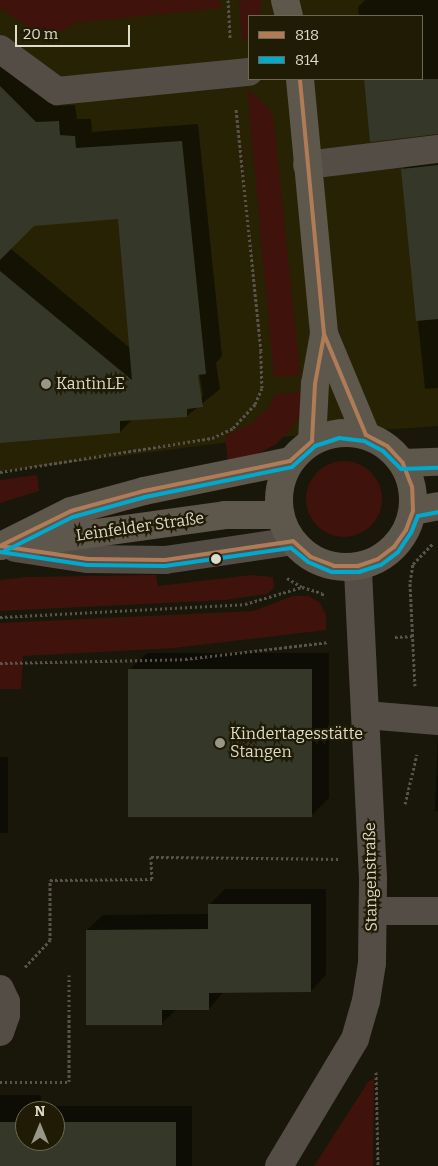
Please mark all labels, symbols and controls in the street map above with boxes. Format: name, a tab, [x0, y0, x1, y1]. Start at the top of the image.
scale bar	[18, 15, 132, 47]
legend	[248, 15, 423, 80]
text: 20 m	[23, 25, 58, 43]
text: 818	[295, 26, 319, 44]
text: 814	[295, 51, 319, 69]
place label: KantinLE	[56, 374, 125, 394]
marker: KantinLE	[40, 378, 52, 390]
street label: Leinfelder Straße	[75, 509, 205, 545]
unlabelled marker	[211, 554, 221, 564]
place label: Kindertagesstätte Stangen	[230, 724, 363, 762]
marker: Kindertagesstätte Stangen	[214, 737, 226, 749]
street label: Stangenstraße	[360, 822, 382, 932]
north arrow	[15, 1101, 65, 1151]
text: N	[35, 1103, 45, 1120]

